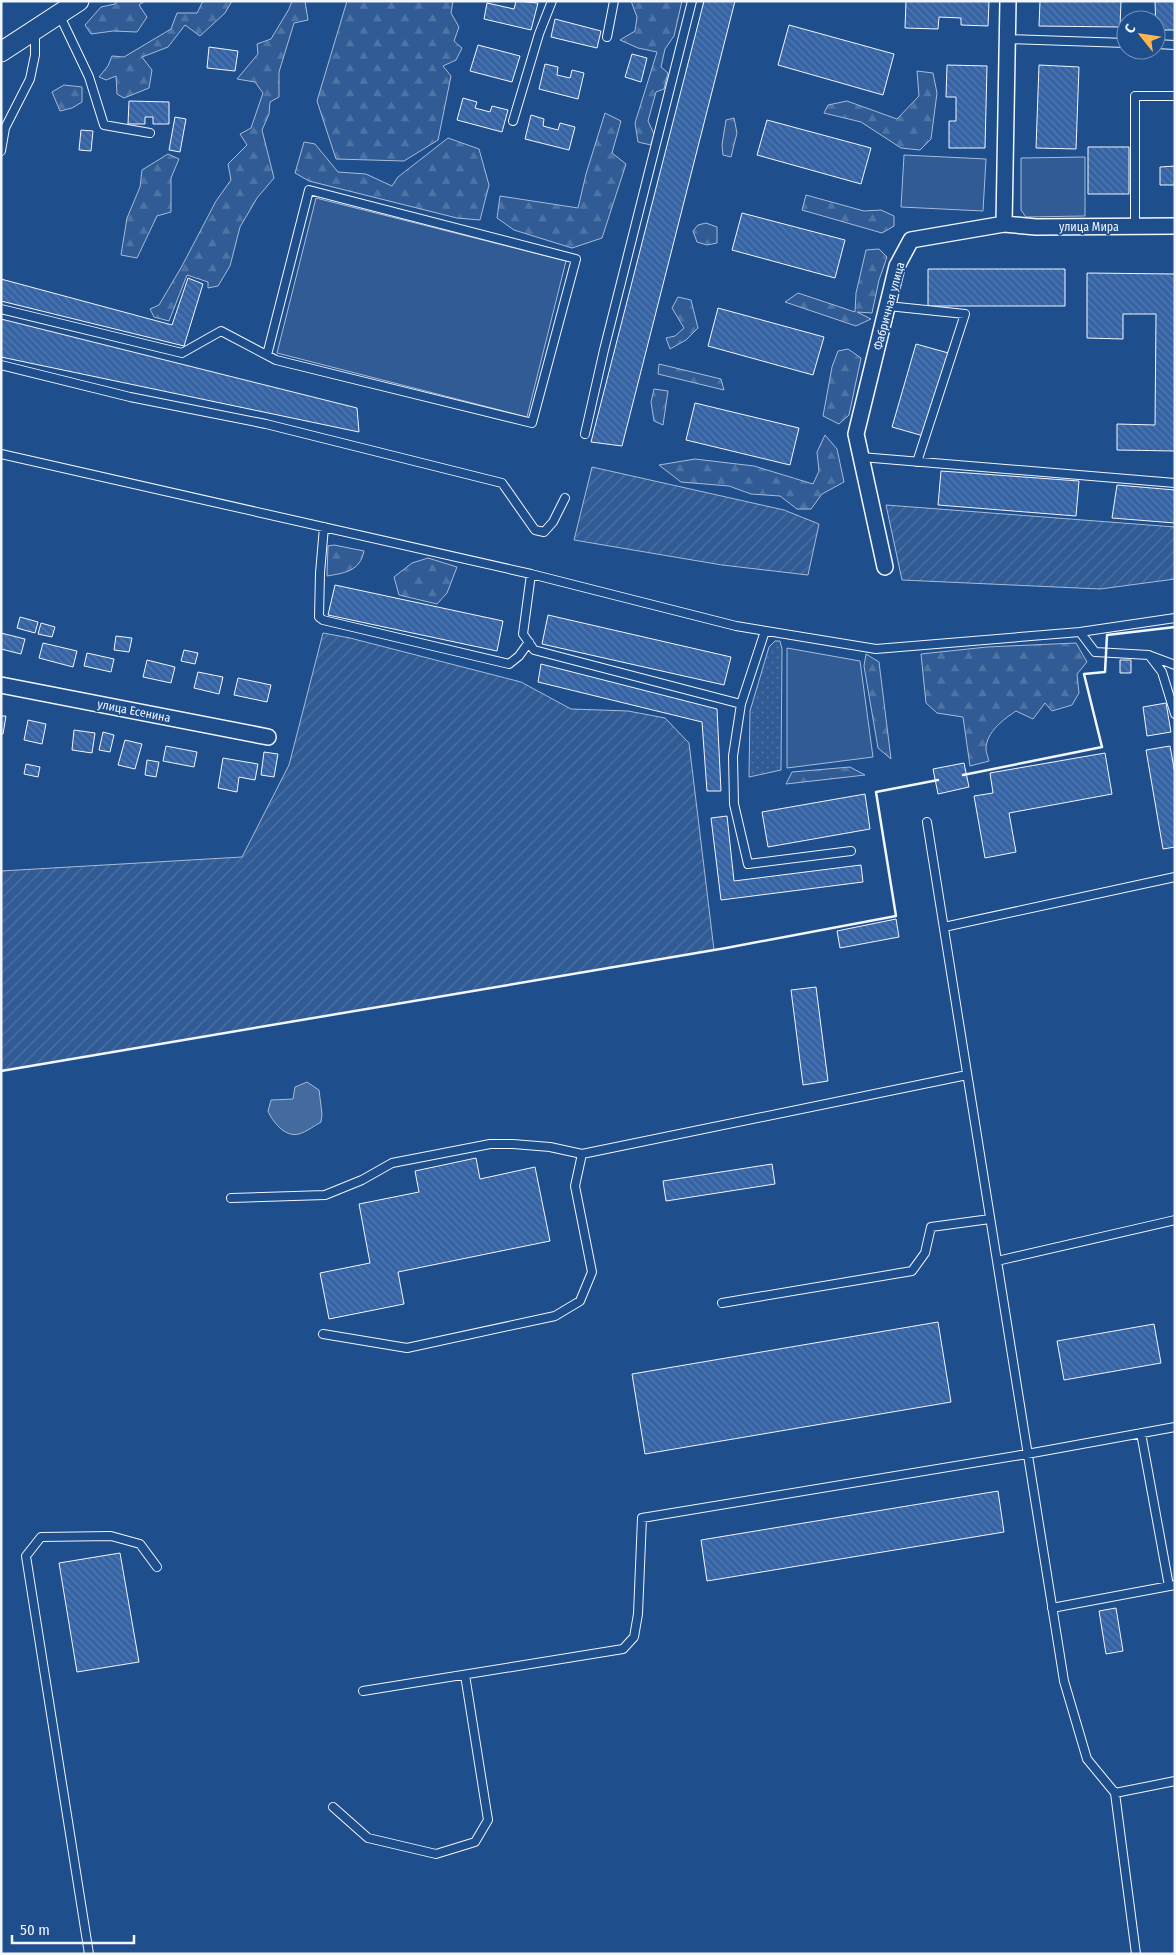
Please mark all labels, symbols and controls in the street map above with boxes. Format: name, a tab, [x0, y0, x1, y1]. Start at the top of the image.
north arrow	[1116, 10, 1166, 60]
text: С	[1121, 21, 1140, 36]
street label: улица Мира	[1059, 220, 1119, 234]
street label: Фабричная улица	[871, 260, 908, 352]
street label: улица Есенина	[96, 697, 172, 725]
scale bar	[12, 1912, 135, 1944]
text: 50 m	[20, 1921, 50, 1939]

